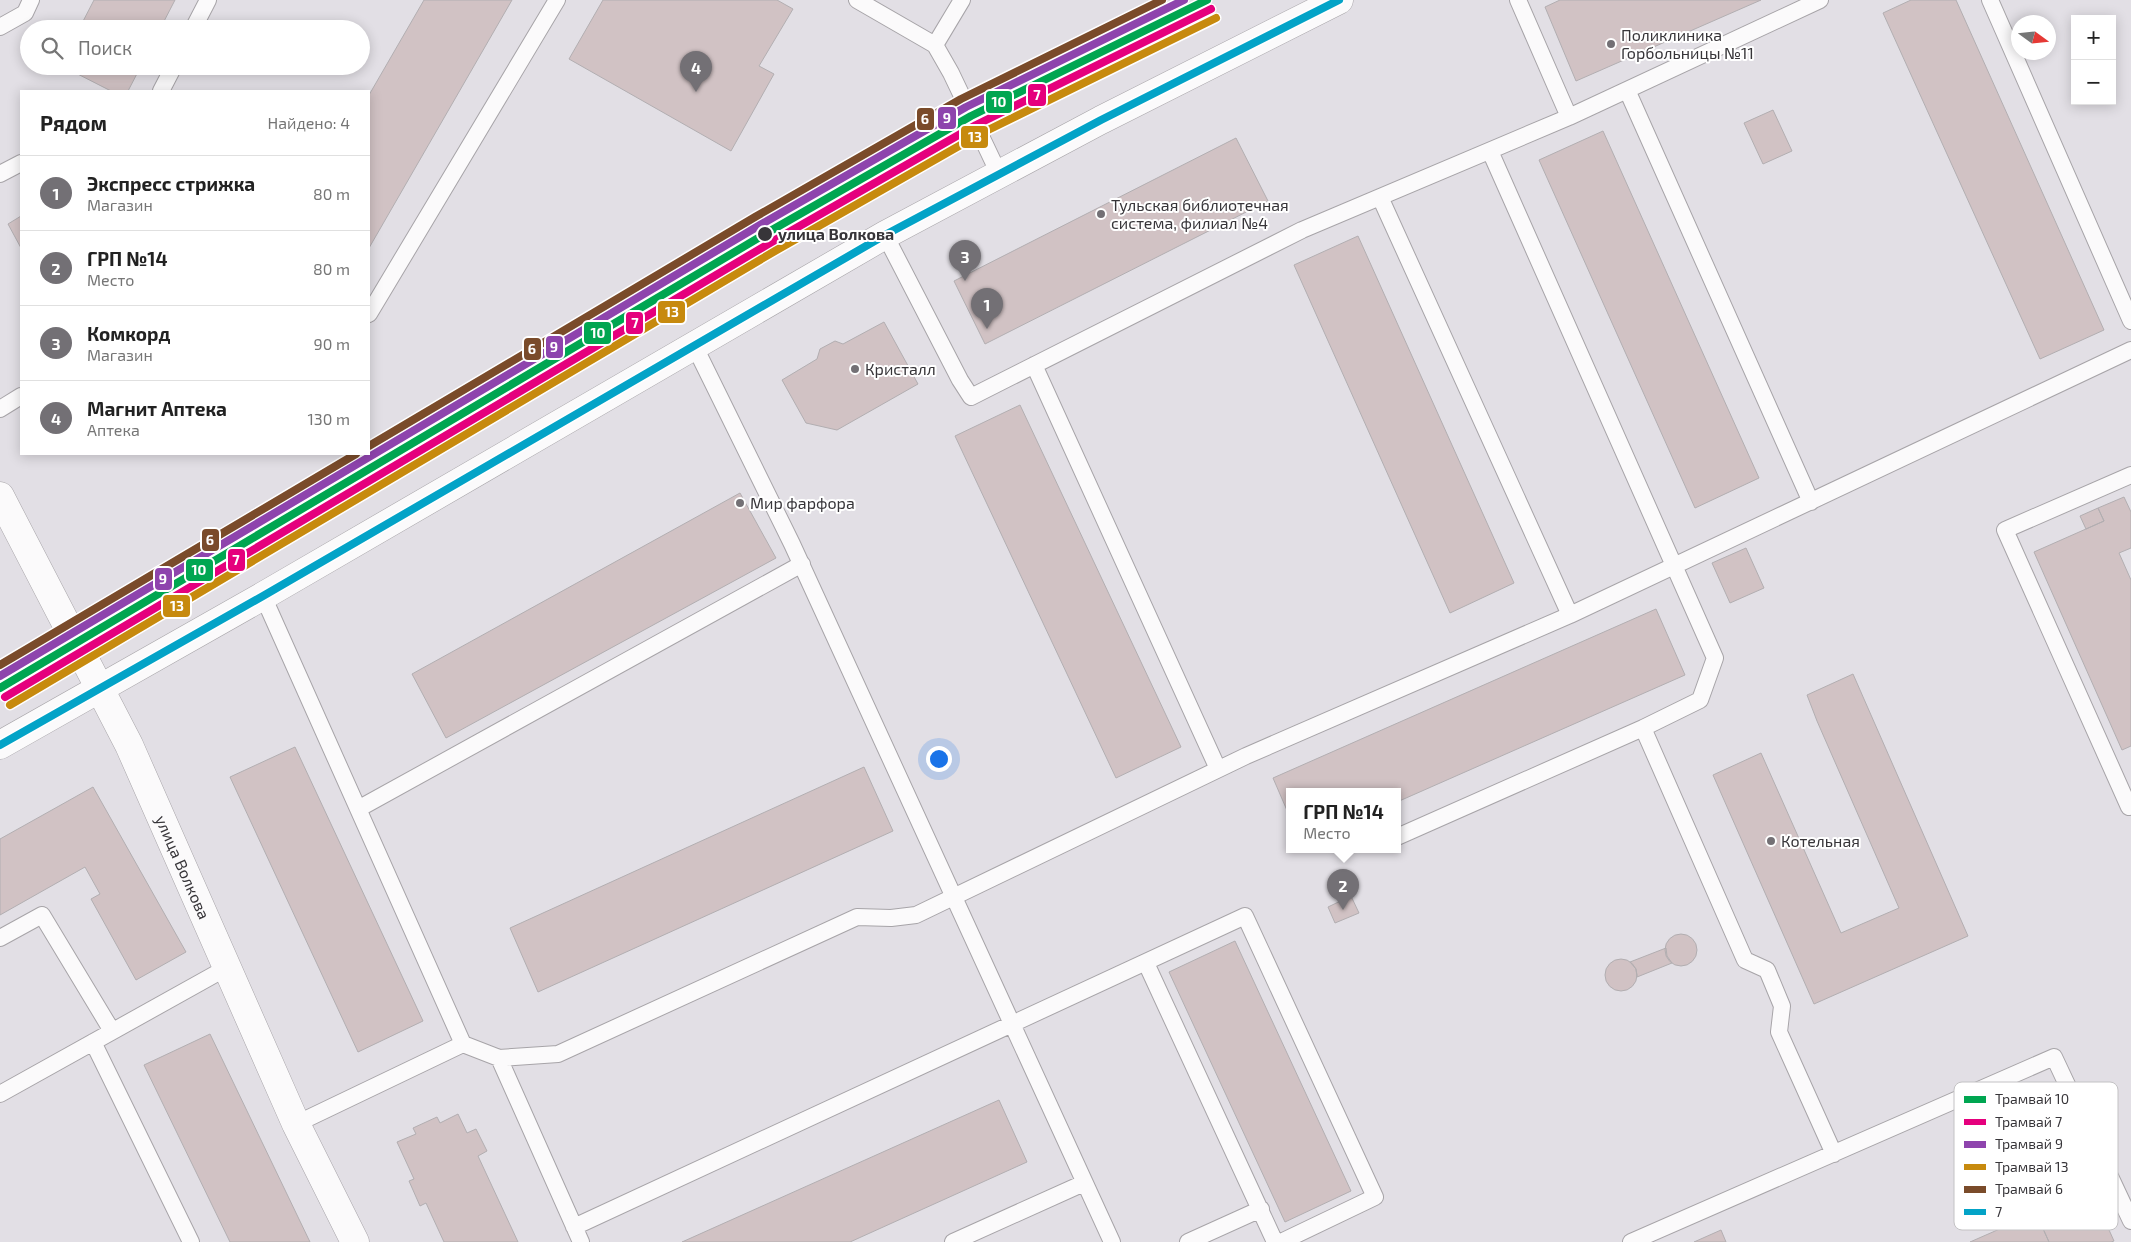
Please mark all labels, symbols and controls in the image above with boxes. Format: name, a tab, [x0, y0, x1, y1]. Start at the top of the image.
north arrow	[2011, 15, 2056, 60]
map controls	[2071, 15, 2116, 105]
button: +	[2071, 15, 2116, 60]
search box	[20, 20, 370, 75]
place label: Поликлиника Горбольницы №11	[1621, 25, 1754, 62]
icon: search	[38, 34, 66, 62]
text: Поиск	[78, 36, 132, 59]
marker: Поликлиника Горбольницы №11	[1605, 38, 1617, 50]
pin: 4	[680, 51, 712, 92]
button: −	[2071, 60, 2116, 105]
line badge: 7	[1027, 83, 1047, 107]
text: 7	[1033, 86, 1041, 103]
line badge: 10	[985, 90, 1013, 114]
text: 10	[992, 93, 1007, 110]
line badge: 9	[937, 106, 957, 130]
line badge: 6	[916, 107, 935, 131]
text: 9	[943, 109, 951, 126]
text: Рядом	[40, 110, 107, 135]
text: 6	[921, 110, 929, 127]
text: Найдено: 4	[267, 113, 350, 132]
line badge: 13	[960, 125, 989, 149]
text: 13	[968, 128, 982, 145]
text: Экспресс стрижка	[87, 172, 255, 195]
text: 1	[53, 184, 59, 203]
text: 80 m	[313, 184, 350, 203]
text: Магазин	[87, 195, 153, 214]
place label: Тульская библиотечная система, филиал №4	[1111, 195, 1289, 232]
marker: Тульская библиотечная система, филиал №4	[1095, 208, 1107, 220]
place label: улица Волкова	[778, 224, 894, 243]
marker: улица Волкова	[756, 225, 774, 243]
pin: 3	[949, 240, 981, 281]
text: ГРП №14	[87, 247, 168, 270]
text: 2	[51, 259, 61, 278]
text: 80 m	[313, 259, 350, 278]
text: Место	[87, 270, 134, 289]
pin: 1	[971, 288, 1003, 329]
line badge: 13	[657, 300, 686, 324]
text: 13	[665, 303, 679, 320]
line badge: 7	[625, 311, 644, 335]
text: 7	[631, 314, 639, 331]
line badge: 10	[583, 321, 612, 345]
text: Комкорд	[87, 322, 170, 345]
text: 10	[591, 324, 606, 341]
text: 3	[51, 334, 61, 353]
text: 90 m	[314, 334, 350, 353]
line badge: 9	[545, 335, 564, 359]
line badge: 6	[523, 337, 542, 361]
text: 9	[550, 338, 558, 355]
text: 6	[528, 340, 536, 357]
text: Магазин	[87, 345, 153, 364]
place label: Кристалл	[865, 359, 936, 378]
marker: Кристалл	[849, 363, 861, 375]
text: Магнит Аптека	[87, 397, 227, 420]
text: 4	[51, 409, 61, 428]
text: 130 m	[308, 409, 350, 428]
text: Аптека	[87, 420, 140, 439]
place label: Мир фарфора	[750, 493, 855, 512]
marker: Мир фарфора	[734, 497, 746, 509]
line badge: 6	[201, 528, 220, 552]
text: 6	[206, 531, 214, 548]
line badge: 7	[227, 548, 246, 572]
text: 7	[232, 551, 240, 568]
line badge: 10	[185, 558, 214, 582]
text: 10	[192, 561, 207, 578]
line badge: 9	[154, 567, 173, 591]
text: 9	[159, 570, 167, 587]
line badge: 13	[162, 594, 191, 618]
text: 13	[170, 597, 184, 614]
your location	[926, 746, 952, 772]
popup	[1286, 788, 1401, 853]
text: ГРП №14	[1303, 800, 1384, 823]
street label: улица Волкова	[151, 812, 215, 922]
text: Место	[1303, 823, 1351, 842]
place label: Котельная	[1781, 831, 1860, 850]
marker: Котельная	[1765, 835, 1777, 847]
pin: 2	[1327, 869, 1359, 910]
legend	[1954, 1082, 2118, 1230]
text: Трамвай 10	[1995, 1090, 2069, 1107]
text: Трамвай 7	[1995, 1113, 2062, 1130]
text: Трамвай 9	[1995, 1135, 2063, 1152]
text: Трамвай 13	[1995, 1158, 2068, 1175]
text: Трамвай 6	[1995, 1180, 2063, 1197]
text: 7	[1995, 1203, 2002, 1220]

